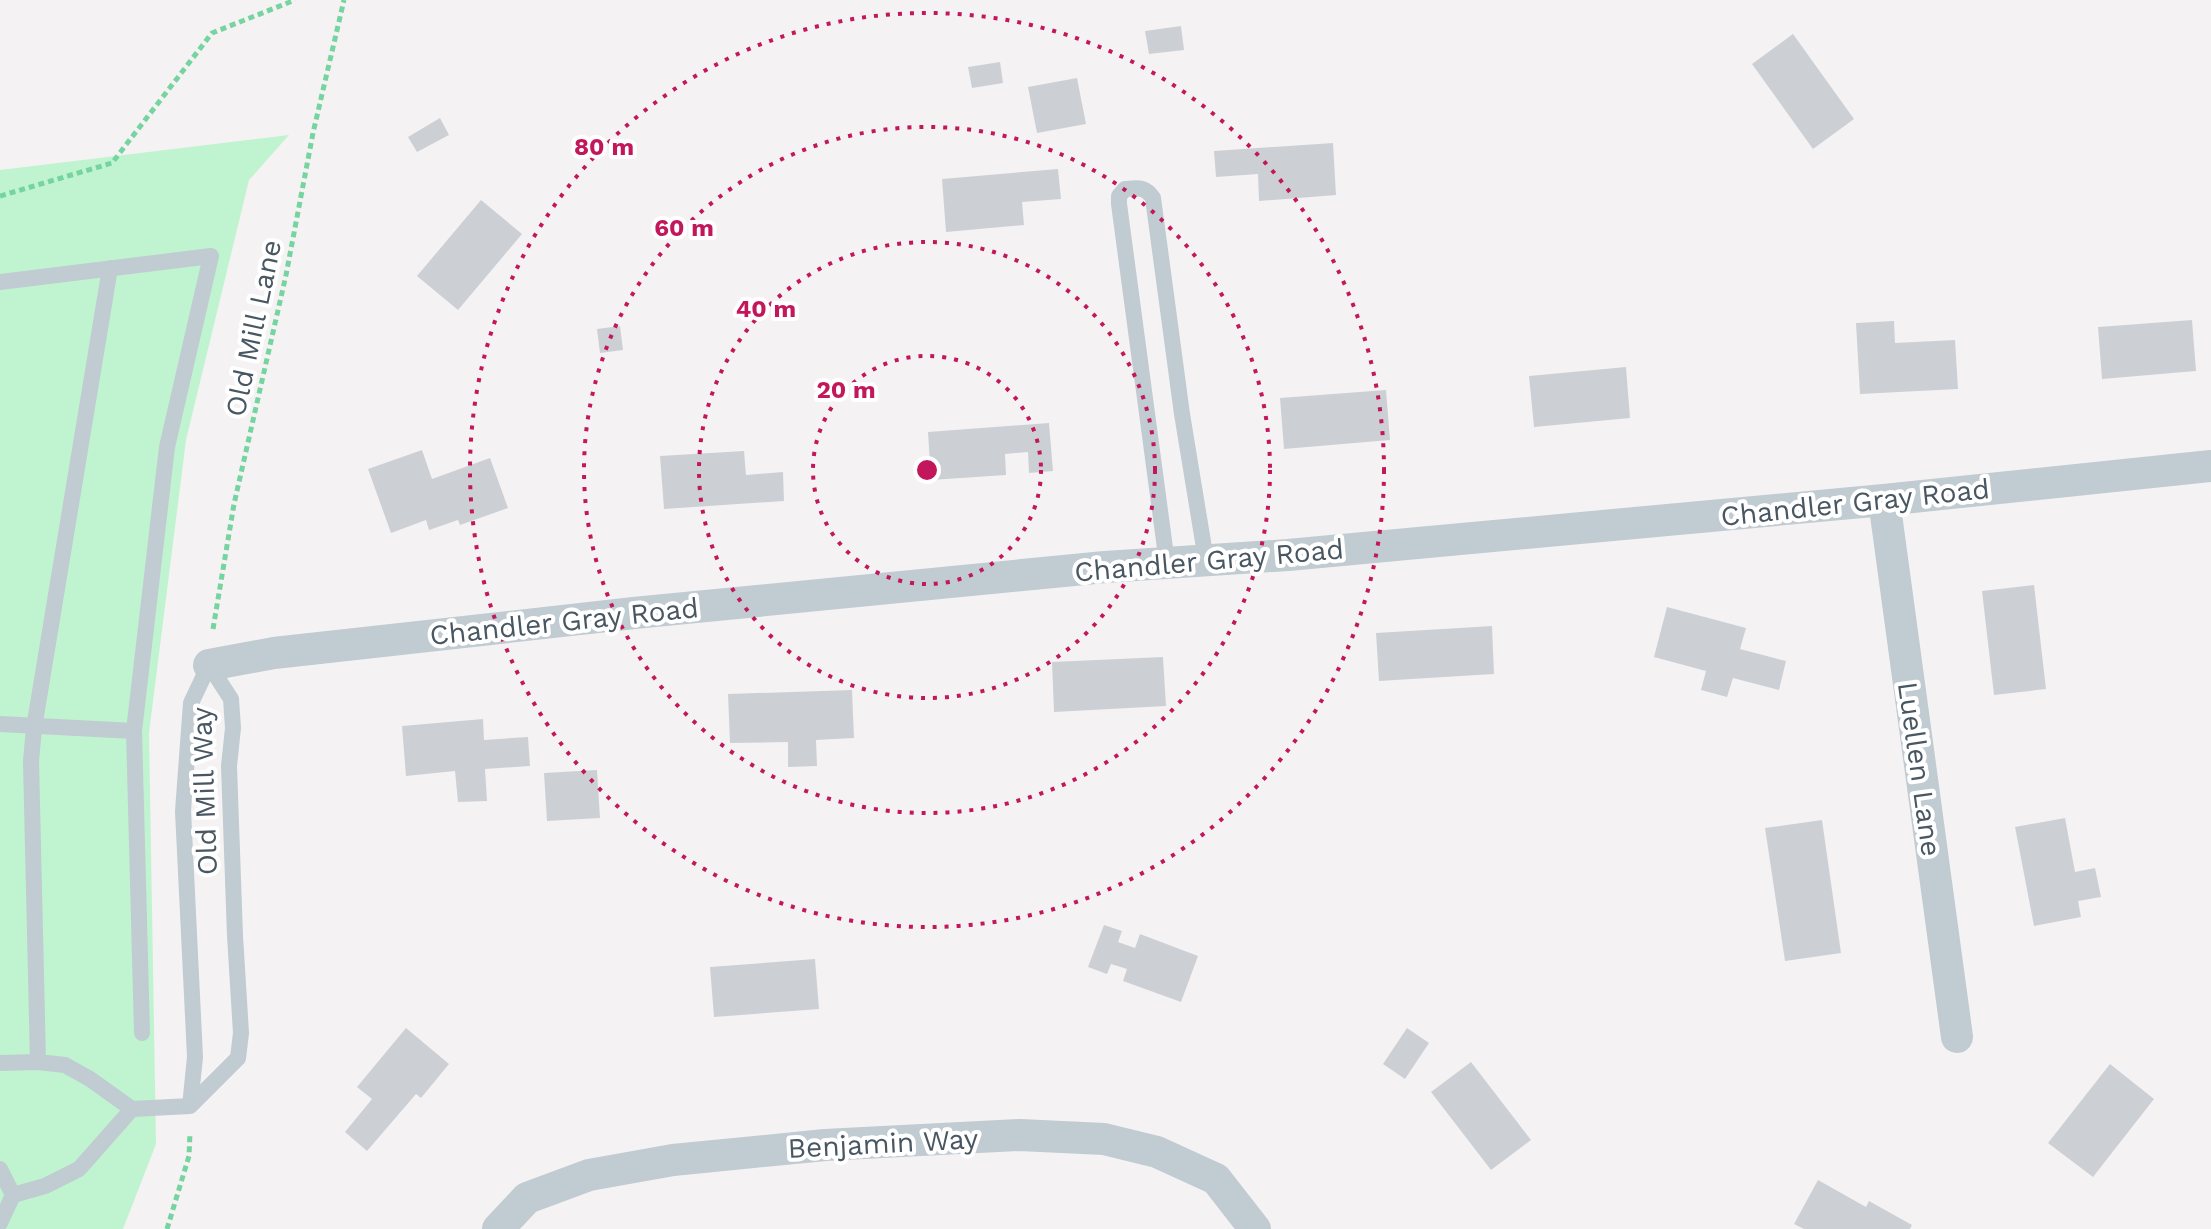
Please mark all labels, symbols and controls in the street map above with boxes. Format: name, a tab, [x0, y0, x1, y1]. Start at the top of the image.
text: 80 m	[574, 133, 634, 161]
text: 60 m	[654, 214, 714, 242]
street label: Old Mill Lane	[219, 237, 288, 419]
text: 40 m	[736, 295, 796, 323]
text: 20 m	[816, 376, 876, 404]
centre of rings	[913, 456, 941, 484]
street label: Chandler Gray Road	[1719, 472, 1991, 533]
street label: Chandler Gray Road	[1073, 532, 1345, 589]
street label: Chandler Gray Road	[428, 591, 700, 652]
street label: Luellen Lane	[1891, 680, 1948, 859]
street label: Old Mill Way	[185, 706, 224, 876]
street label: Benjamin Way	[787, 1122, 980, 1165]

